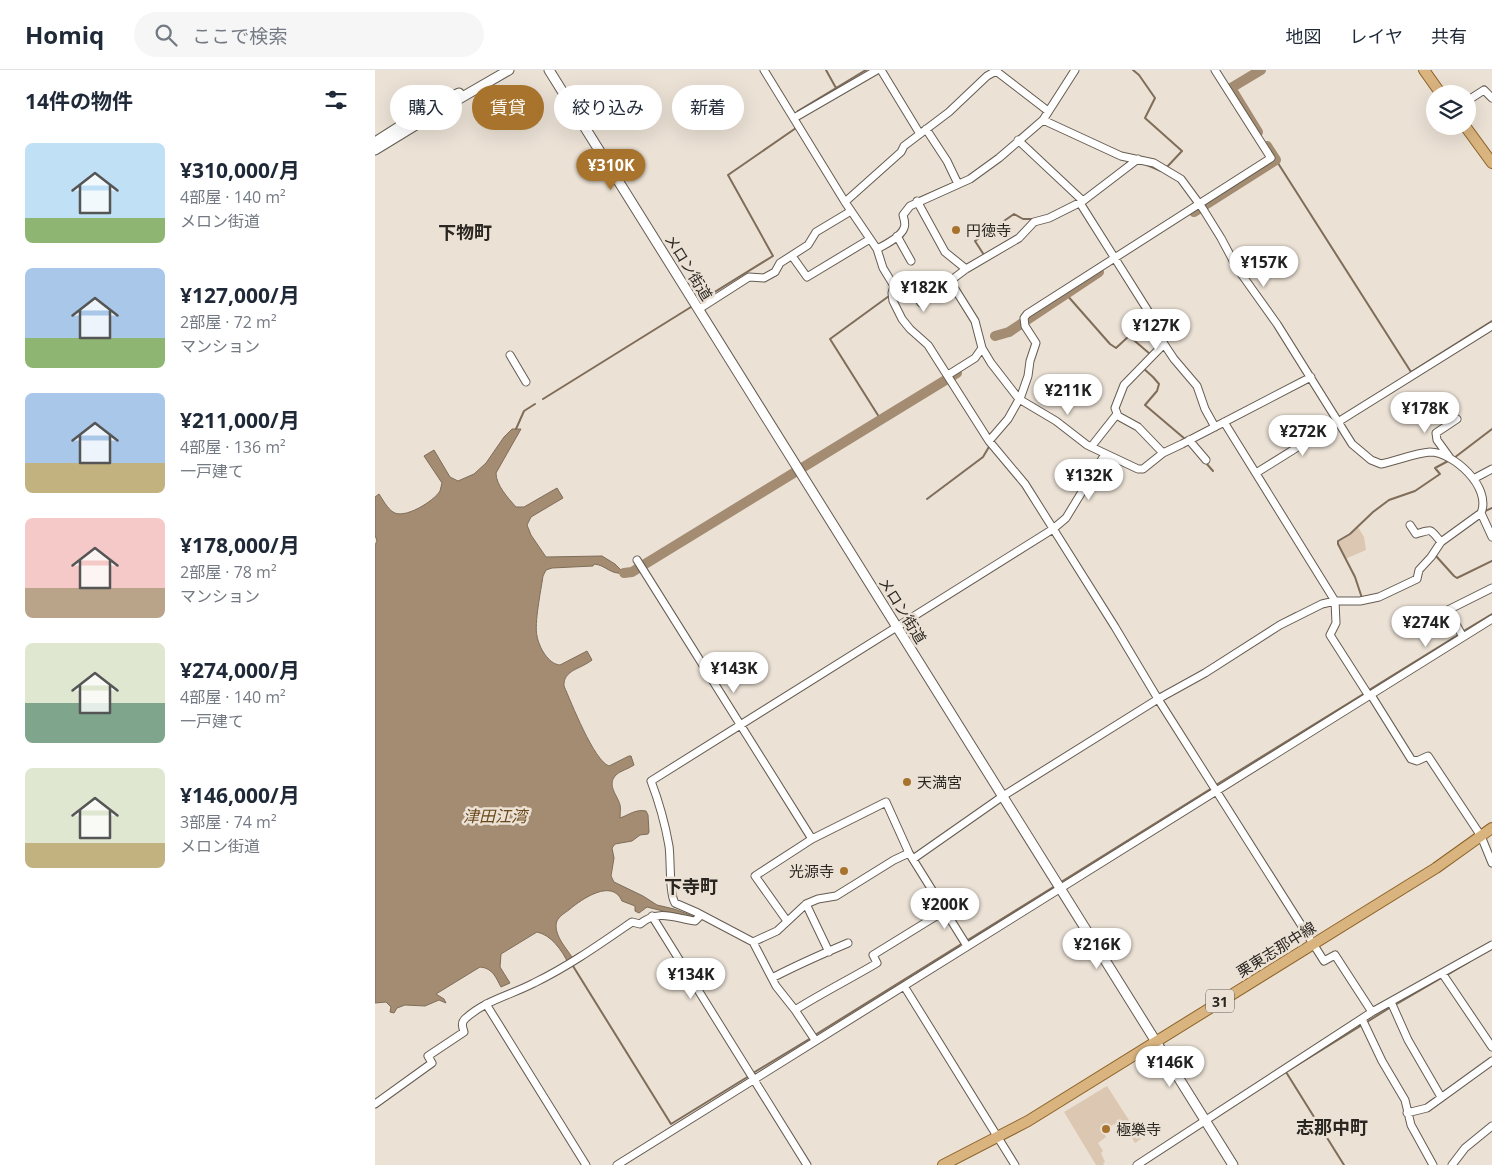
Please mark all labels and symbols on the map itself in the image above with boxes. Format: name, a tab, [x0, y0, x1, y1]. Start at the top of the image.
pin: ¥310K	[576, 148, 646, 191]
district label: 下物町	[438, 220, 492, 244]
place label: 円徳寺	[966, 220, 1011, 240]
marker: 円徳寺	[950, 224, 962, 236]
street label: メロン街道	[661, 230, 717, 304]
pin: ¥157K	[1229, 246, 1299, 288]
pin: ¥182K	[889, 270, 959, 313]
pin: ¥127K	[1121, 308, 1191, 351]
pin: ¥211K	[1033, 374, 1103, 416]
pin: ¥178K	[1390, 392, 1460, 434]
pin: ¥272K	[1268, 414, 1338, 457]
pin: ¥132K	[1054, 458, 1124, 501]
street label: メロン街道	[875, 573, 931, 647]
pin: ¥274K	[1391, 606, 1461, 648]
pin: ¥143K	[699, 652, 769, 694]
place label: 天満宮	[917, 772, 962, 792]
marker: 天満宮	[901, 776, 913, 788]
water label: 津田江湾	[463, 805, 530, 827]
place label: 光源寺	[789, 861, 834, 881]
marker: 光源寺	[838, 865, 850, 877]
district label: 下寺町	[664, 874, 718, 898]
pin: ¥200K	[910, 888, 980, 930]
street label: 栗東志那中線	[1233, 917, 1319, 981]
pin: ¥216K	[1062, 928, 1132, 970]
pin: ¥134K	[656, 958, 726, 1000]
road number: 31	[1206, 989, 1234, 1012]
pin: ¥146K	[1135, 1046, 1205, 1088]
district label: 志那中町	[1296, 1115, 1368, 1139]
place label: 極樂寺	[1116, 1119, 1161, 1139]
marker: 極樂寺	[1100, 1123, 1112, 1135]

